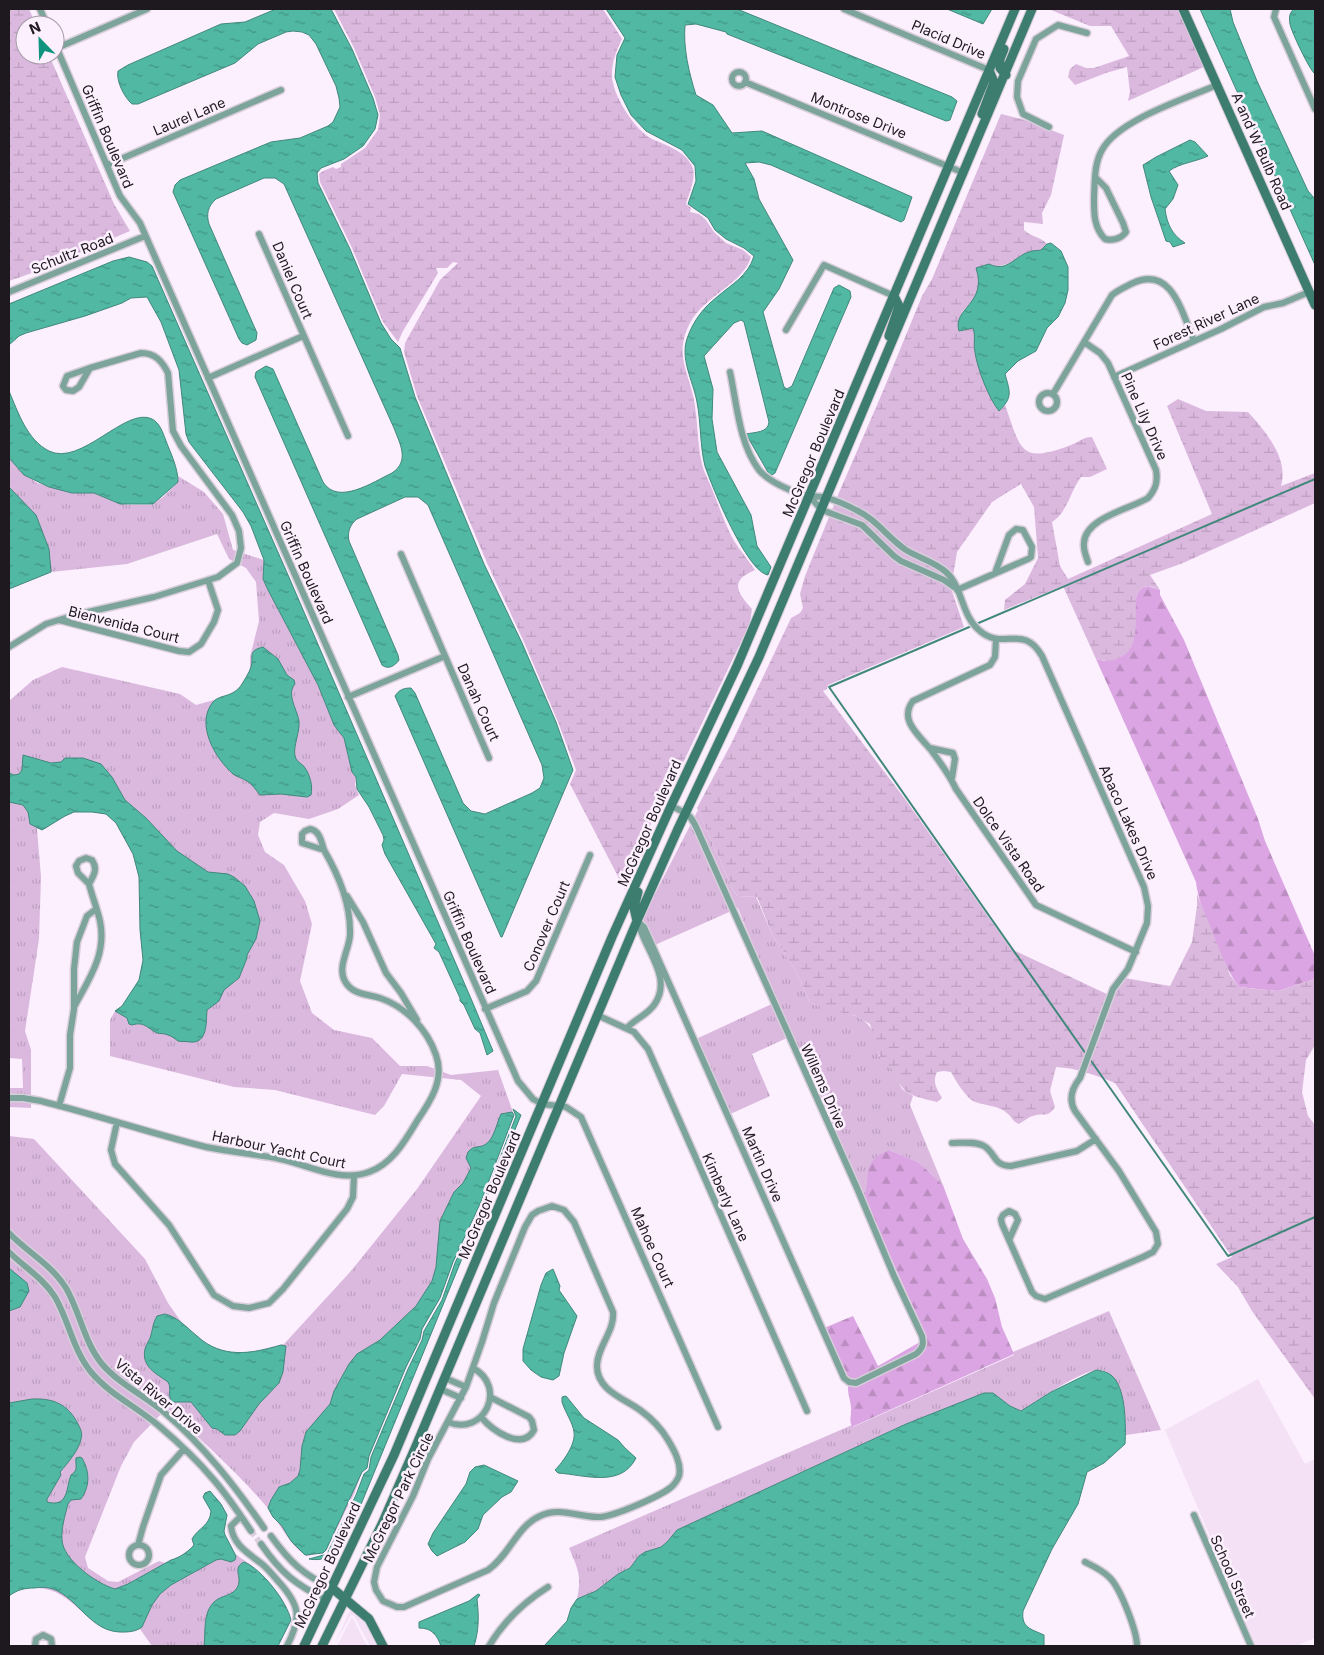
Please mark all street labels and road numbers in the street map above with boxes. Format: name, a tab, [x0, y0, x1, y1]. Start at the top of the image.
street label: Placid Drive	[909, 16, 989, 62]
street label: Griffin Boulevard	[78, 82, 138, 190]
street label: Montrose Drive	[809, 88, 909, 142]
street label: A and W Bulb Road	[1228, 89, 1296, 213]
street label: Laurel Lane	[150, 93, 228, 139]
street label: Schultz Road	[28, 229, 116, 277]
street label: Daniel Court	[269, 239, 317, 321]
street label: Forest River Lane	[1150, 289, 1262, 353]
street label: Pine Lily Drive	[1118, 370, 1172, 462]
street label: McGregor Boulevard	[778, 387, 848, 519]
street label: Griffin Boulevard	[277, 518, 337, 626]
street label: Bienvenida Court	[67, 602, 182, 646]
street label: Danah Court	[454, 660, 504, 744]
street label: McGregor Boulevard	[613, 757, 685, 889]
street label: Abaco Lakes Drive	[1096, 762, 1162, 882]
street label: Dolce Vista Road	[970, 793, 1048, 895]
street label: Conover Court	[519, 878, 573, 974]
street label: Griffin Boulevard	[440, 888, 500, 996]
street label: Willems Drive	[798, 1041, 850, 1131]
street label: Martin Drive	[739, 1124, 787, 1204]
street label: Harbour Yacht Court	[211, 1127, 348, 1172]
street label: McGregor Boulevard	[454, 1129, 524, 1261]
street label: Kimberly Lane	[699, 1150, 753, 1244]
street label: Mahoe Court	[628, 1204, 678, 1290]
street label: Vista River Drive	[112, 1354, 206, 1438]
street label: McGregor Park Circle	[359, 1429, 437, 1565]
street label: McGregor Boulevard	[290, 1499, 364, 1631]
street label: School Street	[1207, 1532, 1259, 1620]

